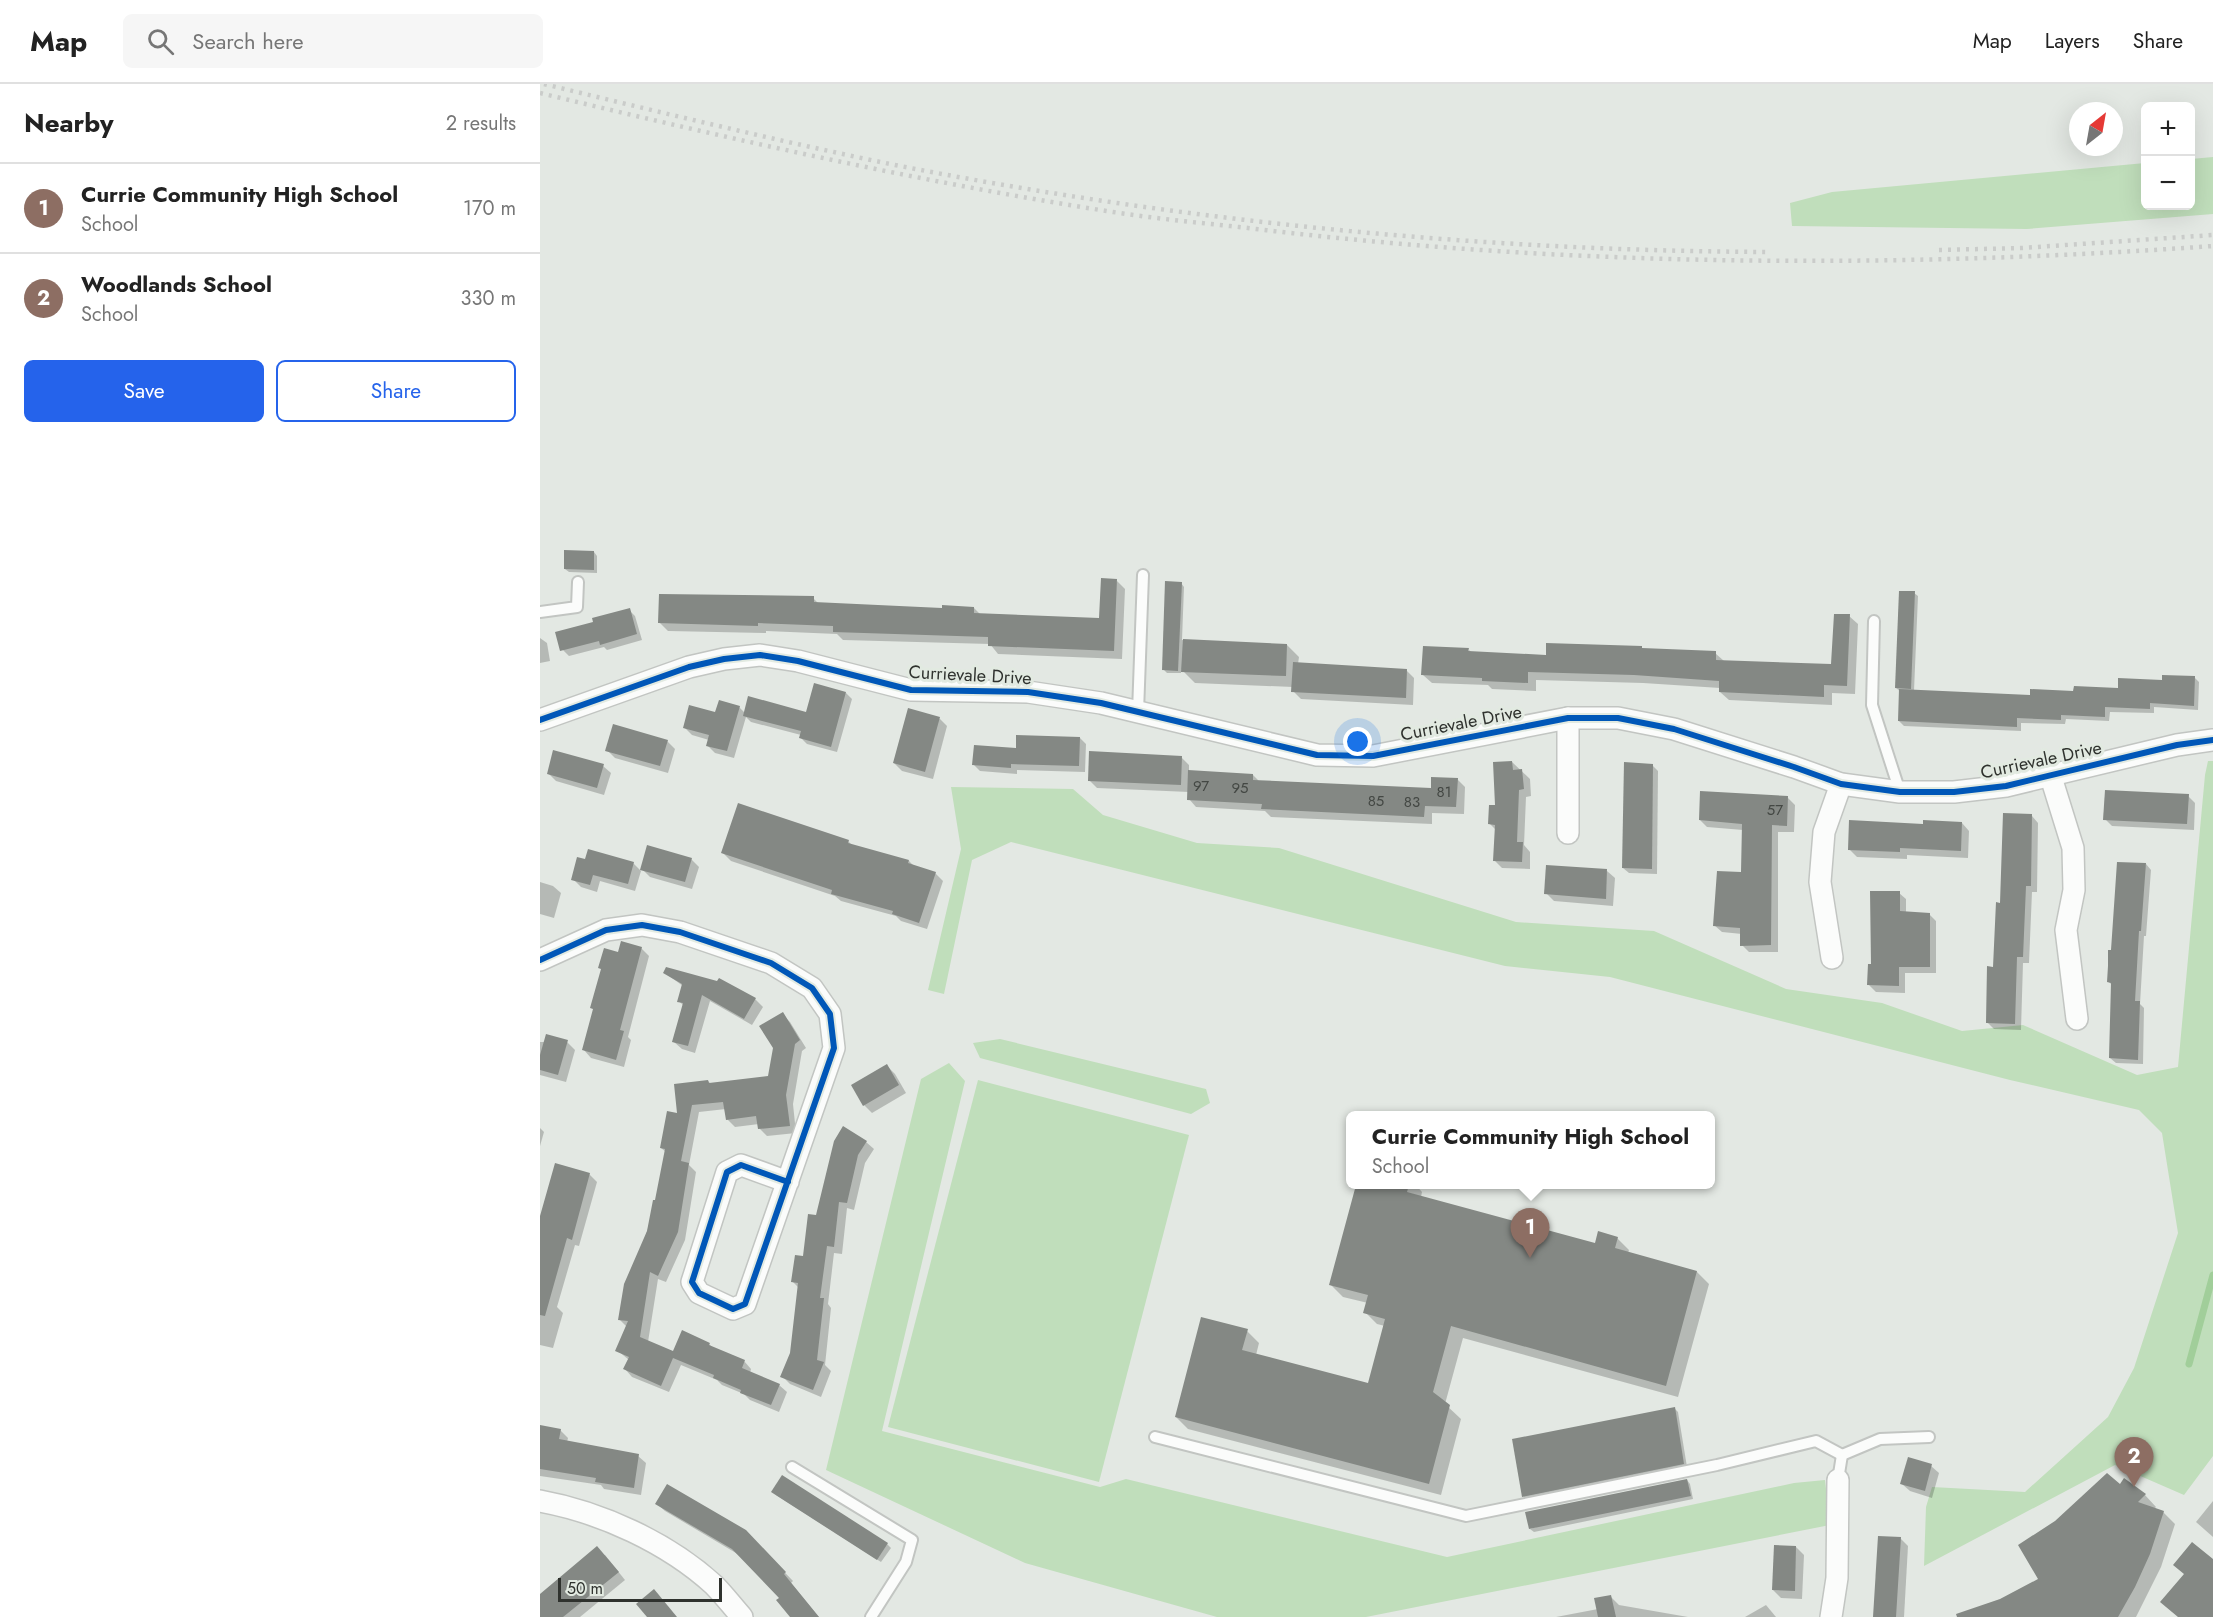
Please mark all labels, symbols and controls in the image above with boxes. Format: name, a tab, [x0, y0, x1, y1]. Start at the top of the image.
search box	[123, 14, 543, 68]
text: Map	[30, 21, 87, 62]
icon: search	[144, 25, 177, 58]
text: Search here	[192, 25, 304, 57]
text: Map	[1973, 26, 2012, 56]
text: Layers	[2045, 26, 2100, 56]
text: Share	[2133, 26, 2183, 56]
north arrow	[2069, 102, 2123, 156]
map controls	[2141, 102, 2195, 210]
button: +	[2141, 102, 2195, 156]
text: Nearby	[24, 104, 113, 142]
text: 2 results	[446, 109, 516, 138]
button: −	[2141, 156, 2195, 210]
text: Currie Community High School	[81, 178, 398, 210]
text: 1	[38, 194, 49, 223]
text: 170 m	[463, 194, 516, 223]
text: School	[81, 210, 138, 239]
text: Woodlands School	[81, 268, 272, 300]
text: 2	[37, 284, 50, 313]
text: 330 m	[461, 284, 516, 313]
text: School	[81, 300, 138, 329]
button: Save	[24, 360, 264, 422]
button: Share	[276, 360, 516, 422]
street label: Currievale Drive	[908, 659, 1032, 691]
street label: Currievale Drive	[1398, 698, 1524, 748]
your location	[1343, 727, 1372, 756]
street label: Currievale Drive	[1978, 734, 2104, 786]
house number: 97	[1193, 775, 1209, 797]
house number: 95	[1231, 777, 1249, 799]
house number: 81	[1437, 781, 1451, 803]
house number: 85	[1368, 790, 1384, 812]
house number: 83	[1404, 791, 1420, 813]
house number: 57	[1767, 799, 1783, 821]
popup	[1346, 1111, 1715, 1189]
text: Currie Community High School	[1372, 1120, 1689, 1152]
text: School	[1372, 1152, 1429, 1181]
pin: 1	[1510, 1208, 1550, 1258]
pin: 2	[2114, 1438, 2154, 1487]
scale bar	[558, 1575, 722, 1602]
text: 50 m	[567, 1577, 603, 1600]

